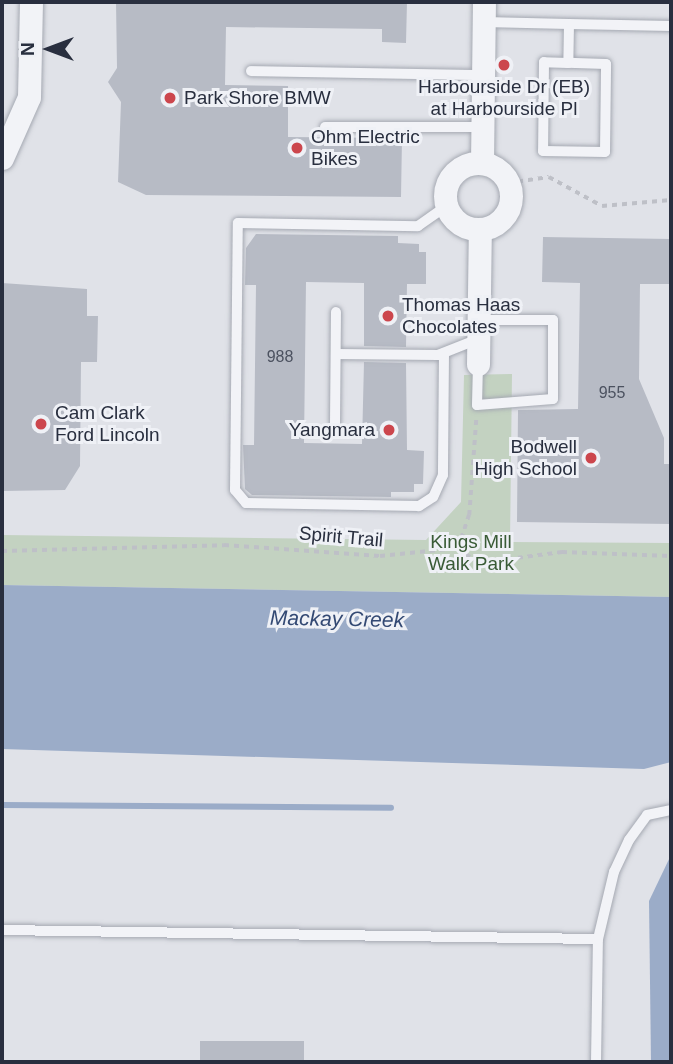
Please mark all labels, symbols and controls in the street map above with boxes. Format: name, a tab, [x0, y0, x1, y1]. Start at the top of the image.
north arrow	[14, 14, 84, 84]
text: N	[17, 42, 38, 56]
marker: Harbourside Dr (EB) at Harbourside Pl	[496, 57, 512, 73]
place label: Harbourside Dr (EB) at Harbourside Pl	[418, 76, 590, 120]
place label: Park Shore BMW	[184, 87, 331, 109]
marker: Park Shore BMW	[162, 90, 178, 106]
place label: Ohm Electric Bikes	[311, 126, 420, 170]
marker: Ohm Electric Bikes	[289, 140, 305, 156]
place label: Thomas Haas Chocolates	[402, 294, 520, 338]
marker: Thomas Haas Chocolates	[380, 308, 396, 324]
house number: 988	[267, 347, 293, 367]
house number: 955	[599, 383, 625, 403]
place label: Cam Clark Ford Lincoln	[55, 402, 160, 446]
marker: Cam Clark Ford Lincoln	[33, 416, 49, 432]
place label: Yangmara	[289, 419, 375, 441]
marker: Yangmara	[381, 422, 397, 438]
place label: Bodwell High School	[475, 436, 577, 480]
marker: Bodwell High School	[583, 450, 599, 466]
street label: Spirit Trail	[298, 522, 384, 552]
park label: Kings Mill Walk Park	[428, 531, 514, 575]
water label: Mackay Creek	[270, 605, 404, 633]

